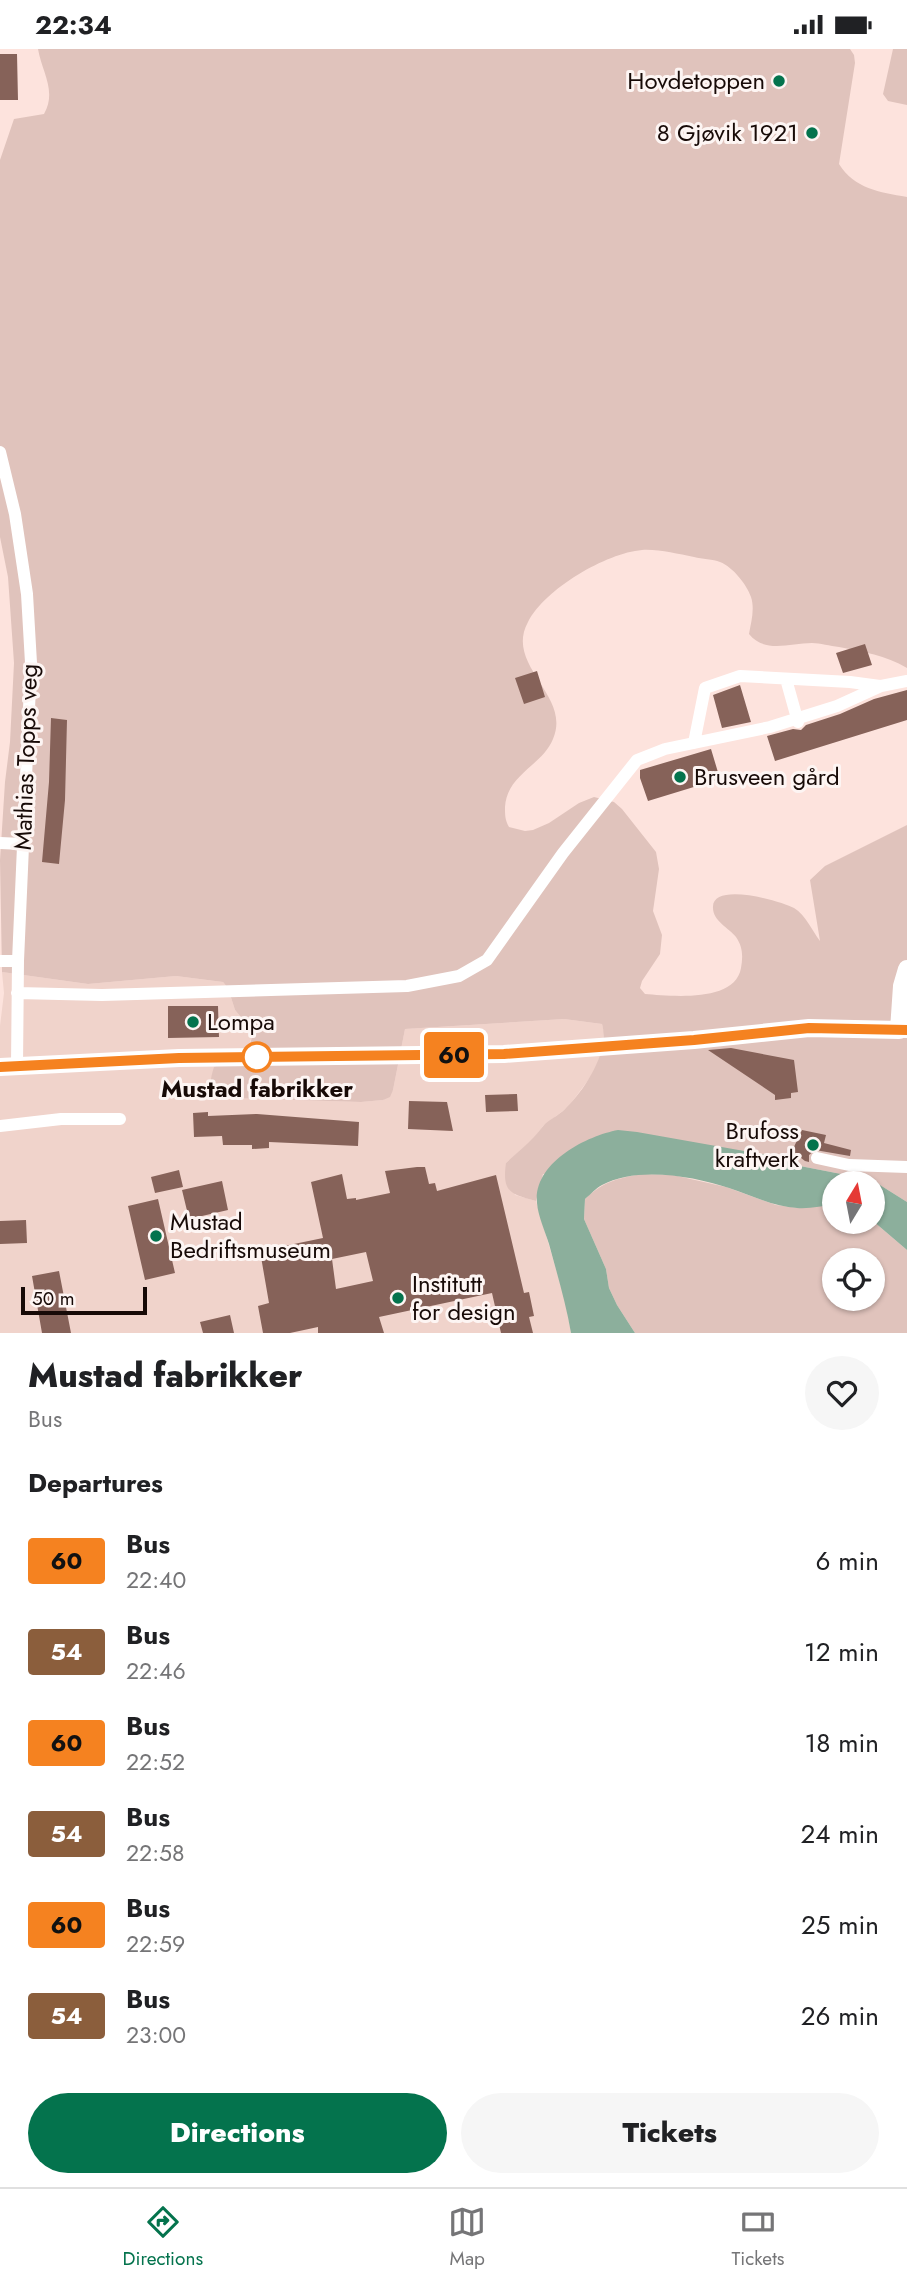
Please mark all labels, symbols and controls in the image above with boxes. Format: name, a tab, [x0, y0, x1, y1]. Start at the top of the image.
text: 22:34	[35, 6, 112, 44]
place label: Hovdetoppen	[627, 63, 765, 98]
marker: Hovdetoppen	[771, 73, 787, 89]
place label: 8 Gjøvik 1921	[657, 115, 798, 150]
marker: 8 Gjøvik 1921	[804, 125, 820, 141]
street label: Mathias Topps veg	[5, 663, 46, 851]
place label: Brusveen gård	[694, 759, 840, 794]
marker: Brusveen gård	[672, 769, 688, 785]
place label: Lompa	[207, 1004, 275, 1039]
marker: Lompa	[185, 1014, 201, 1030]
line badge: 60	[422, 1032, 486, 1078]
text: 60	[438, 1037, 470, 1072]
marker: Mustad fabrikker	[242, 1042, 272, 1072]
place label: Mustad fabrikker	[161, 1071, 353, 1106]
place label: Brufoss kraftverk	[715, 1113, 799, 1176]
marker: Brufoss kraftverk	[805, 1137, 821, 1153]
north arrow	[822, 1171, 886, 1234]
map controls	[822, 1171, 885, 1311]
place label: Mustad Bedriftsmuseum	[170, 1204, 331, 1267]
marker: Mustad Bedriftsmuseum	[148, 1228, 164, 1244]
button: locate	[822, 1248, 885, 1311]
place label: Institutt for design	[412, 1266, 516, 1329]
scale bar	[21, 1284, 147, 1316]
text: 50 m	[32, 1285, 75, 1312]
marker: Institutt for design	[390, 1290, 406, 1306]
text: Mustad fabrikker	[28, 1352, 302, 1399]
button: heart	[805, 1356, 879, 1430]
text: Bus	[28, 1402, 62, 1436]
text: Departures	[28, 1464, 163, 1502]
text: Bus	[126, 1525, 170, 1563]
text: 6 min	[816, 1542, 879, 1580]
text: 60	[51, 1543, 82, 1578]
text: 22:40	[126, 1563, 186, 1597]
text: Bus	[126, 1616, 170, 1654]
text: 12 min	[804, 1633, 879, 1671]
text: 54	[50, 1634, 83, 1669]
text: 22:46	[126, 1654, 186, 1688]
text: Bus	[126, 1707, 170, 1745]
text: 18 min	[805, 1724, 879, 1762]
text: 60	[51, 1725, 82, 1760]
text: 22:52	[126, 1745, 185, 1779]
text: Bus	[126, 1798, 170, 1836]
text: 24 min	[801, 1815, 879, 1853]
text: 54	[50, 1816, 83, 1851]
text: 22:58	[126, 1836, 185, 1870]
text: Bus	[126, 1889, 170, 1927]
text: 25 min	[801, 1906, 879, 1944]
text: 60	[51, 1907, 82, 1942]
text: 22:59	[126, 1927, 185, 1961]
text: Bus	[126, 1980, 170, 2018]
text: 26 min	[801, 1997, 879, 2035]
text: 54	[50, 1998, 83, 2033]
text: 23:00	[126, 2018, 186, 2052]
button: Directions	[28, 2093, 447, 2173]
button: Tickets	[461, 2093, 879, 2173]
tab: Directions	[123, 2203, 203, 2272]
tab: Map	[448, 2203, 486, 2272]
tab: Tickets	[731, 2203, 784, 2272]

